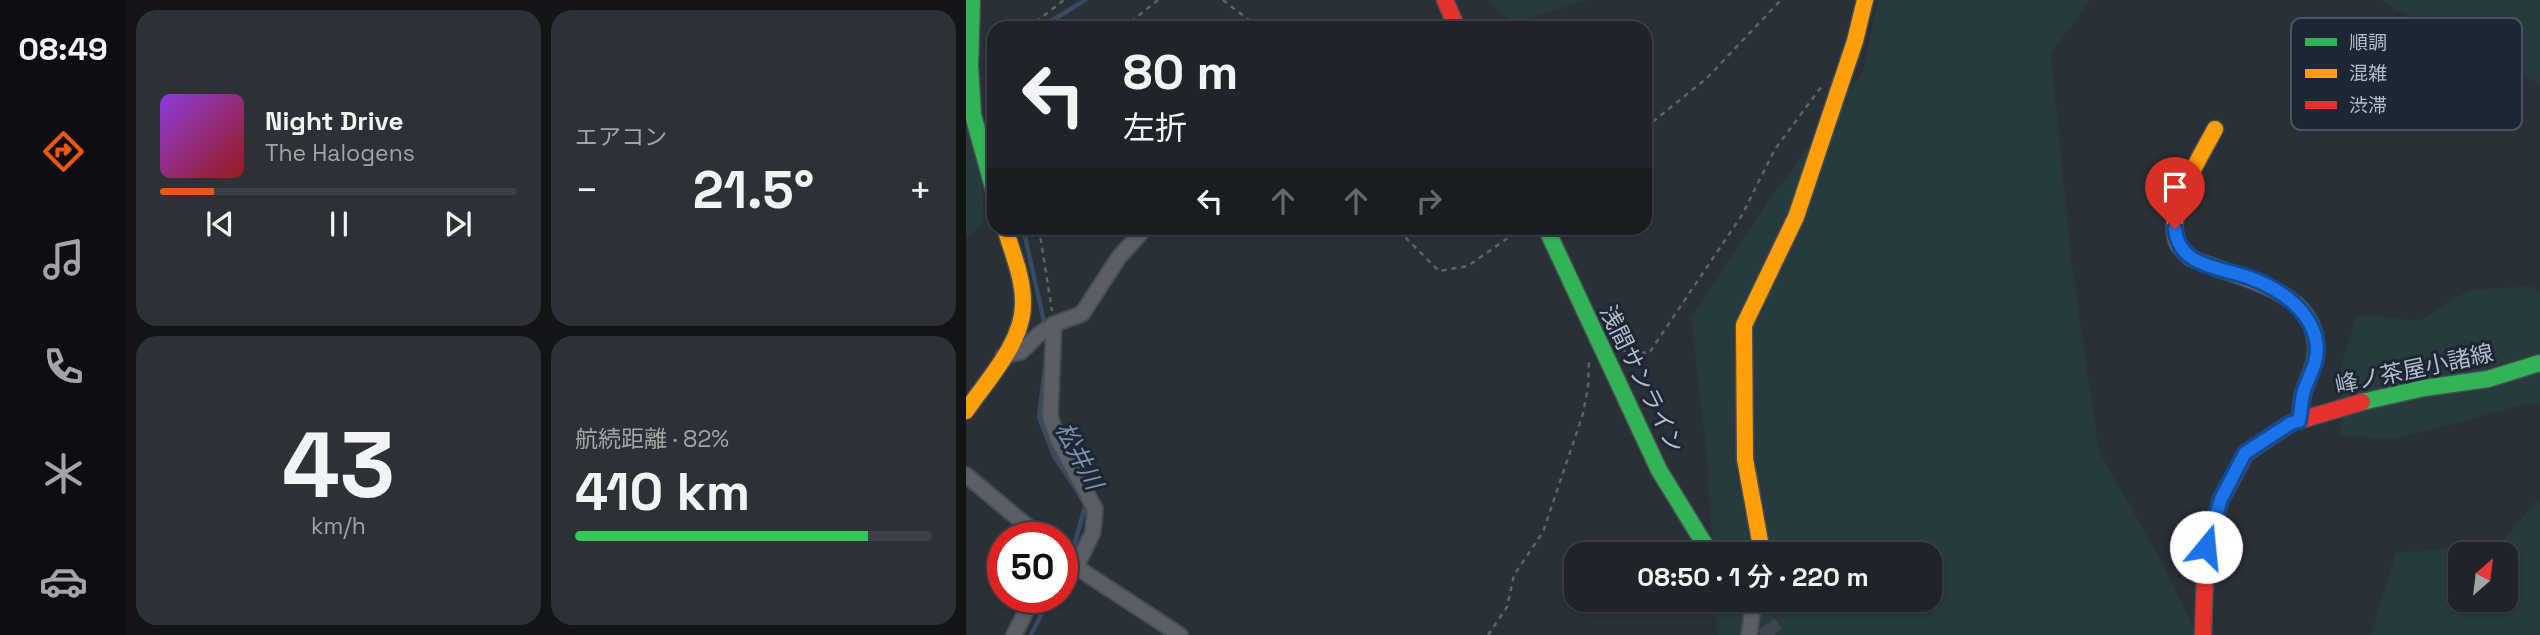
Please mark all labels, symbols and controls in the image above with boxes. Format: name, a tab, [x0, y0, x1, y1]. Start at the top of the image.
legend	[2291, 18, 2522, 130]
text: 08:49	[18, 29, 108, 69]
text: 順調	[2349, 30, 2387, 55]
text: 80 m	[1123, 41, 1238, 103]
icon: left	[1008, 49, 1099, 140]
text: 混雑	[2349, 61, 2387, 86]
text: 渋滞	[2349, 93, 2387, 118]
text: Night Drive	[265, 104, 403, 138]
text: 左折	[1123, 108, 1187, 148]
text: エアコン	[575, 122, 667, 152]
icon: directions	[39, 127, 88, 176]
text: The Halogens	[265, 138, 415, 168]
text: 21.5°	[693, 157, 814, 223]
pin	[2145, 157, 2205, 229]
text: −	[575, 166, 599, 214]
text: +	[908, 166, 932, 214]
icon: arrive	[2156, 168, 2194, 206]
icon: left	[1191, 182, 1229, 220]
icon: ahead	[1264, 182, 1302, 220]
icon: ahead	[1337, 182, 1375, 220]
icon: right	[1410, 182, 1448, 220]
icon: previous	[201, 205, 239, 243]
icon: pause	[320, 205, 358, 243]
icon: next	[439, 205, 477, 243]
icon: music	[39, 235, 88, 284]
street label: 浅間サンライン	[1593, 300, 1691, 458]
street label: 峰ノ茶屋小諸線	[2332, 338, 2496, 400]
icon: phone	[39, 342, 88, 391]
text: 43	[282, 407, 395, 524]
water label: 松井川	[1049, 417, 1111, 497]
text: 航続距離 · 82%	[575, 424, 729, 454]
icon: climate	[39, 449, 88, 498]
text: 410 km	[575, 459, 750, 525]
position arrow	[2169, 510, 2243, 584]
text: km/h	[311, 511, 366, 541]
speed limit sign: 50	[987, 522, 1078, 613]
north arrow	[2448, 542, 2518, 612]
map controls	[2448, 542, 2518, 612]
icon: car	[39, 557, 88, 606]
text: 08:50 · 1 分 · 220 m	[1637, 560, 1869, 594]

